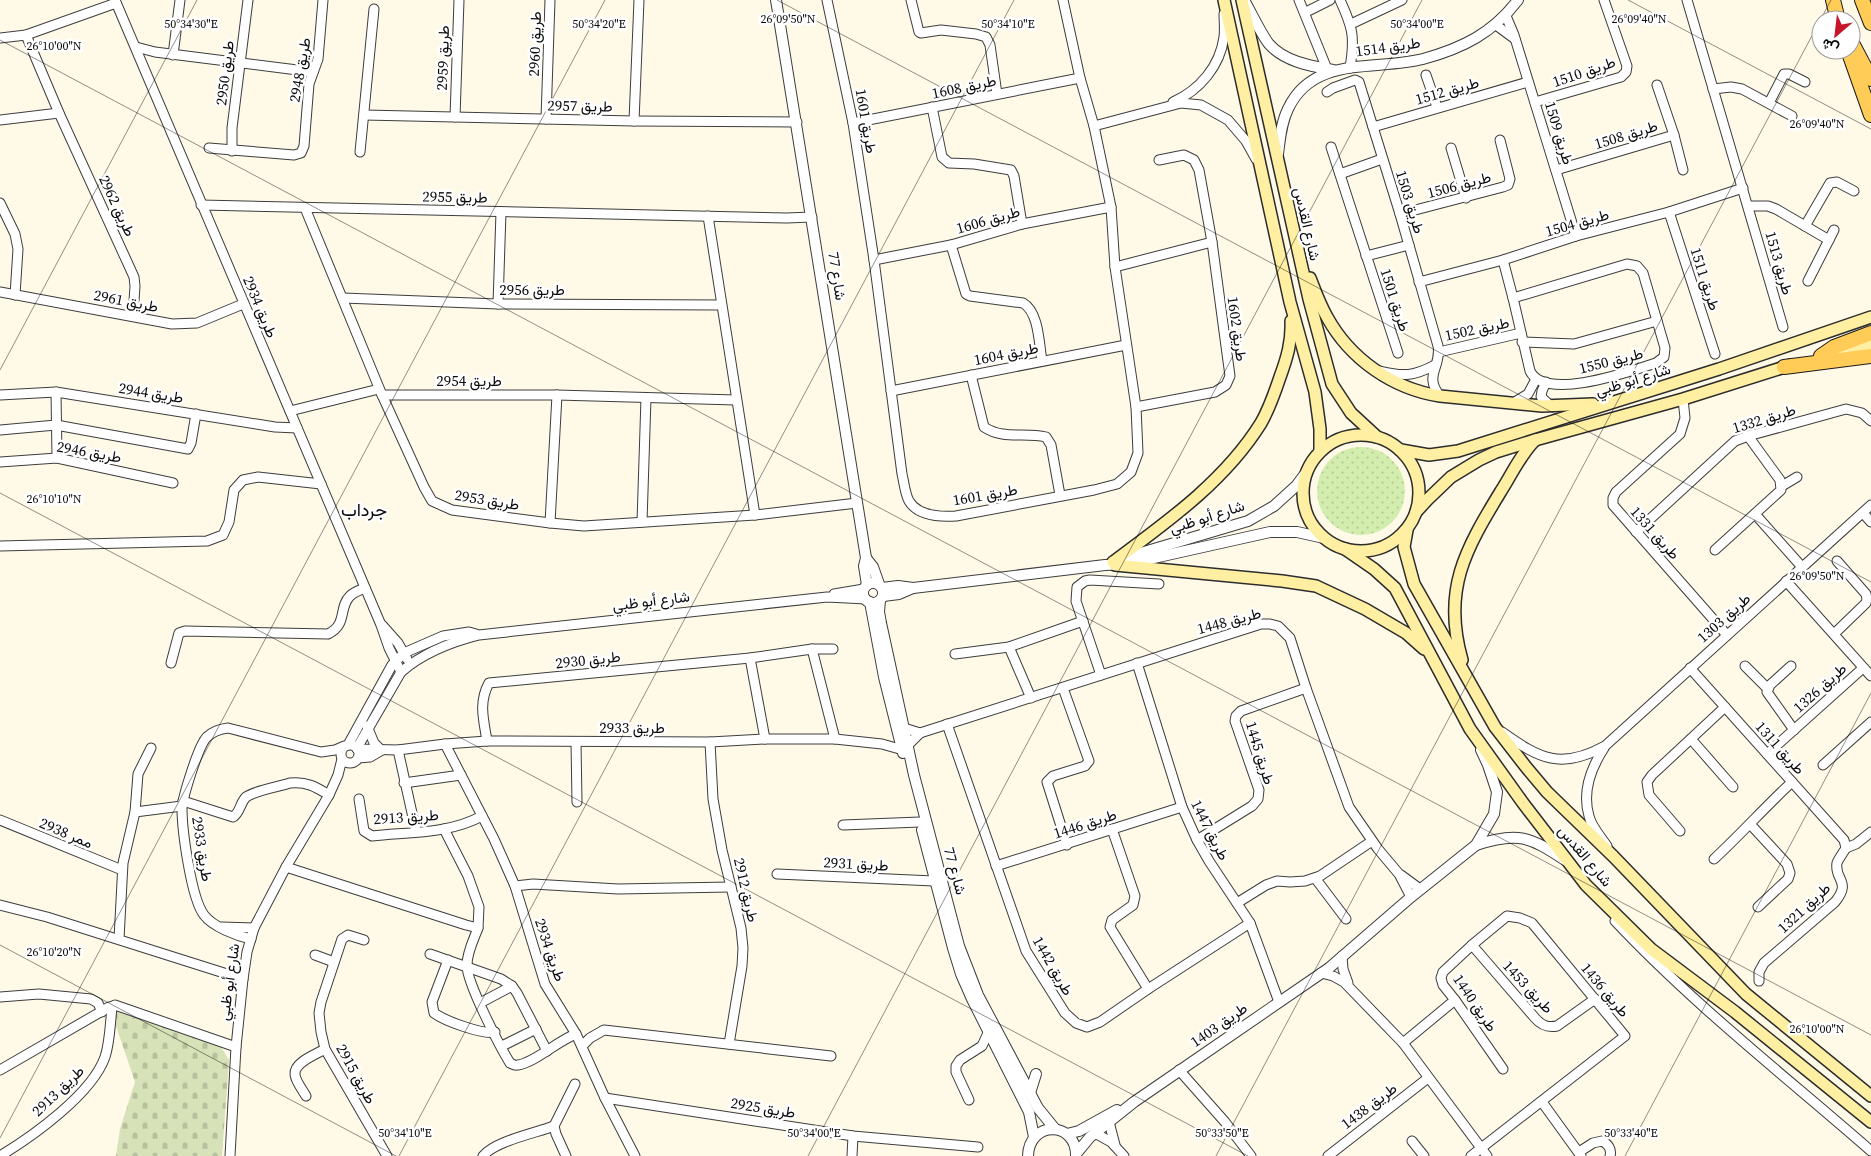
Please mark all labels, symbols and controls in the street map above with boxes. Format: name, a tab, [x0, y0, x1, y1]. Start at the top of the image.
north arrow	[1811, 10, 1861, 60]
street label: طريق 2960	[523, 11, 546, 77]
text: 26°09'50"N	[760, 11, 816, 27]
text: 26°09'40"N	[1611, 11, 1667, 27]
text: 50°34'30"E	[164, 16, 218, 32]
text: 50°34'20"E	[572, 16, 626, 32]
text: 50°34'10"E	[981, 16, 1035, 32]
text: 50°34'00"E	[1390, 16, 1444, 32]
street label: طريق 2959	[431, 25, 454, 91]
street label: طريق 1514	[1354, 32, 1422, 61]
text: ش	[1818, 34, 1842, 59]
street label: طريق 2948	[283, 36, 316, 104]
text: 26°10'00"N	[26, 38, 82, 54]
street label: طريق 2950	[210, 39, 239, 107]
street label: طريق 1510	[1550, 51, 1618, 92]
street label: طريق 1608	[930, 69, 998, 104]
street label: طريق 1512	[1413, 71, 1481, 110]
street label: طريق 1601	[850, 87, 883, 155]
street label: طريق 2957	[547, 94, 613, 117]
street label: طريق 1509	[1540, 99, 1579, 167]
street label: طريق 1508	[1592, 115, 1660, 154]
text: 26°09'40"N	[1789, 116, 1845, 132]
street label: طريق 1506	[1425, 166, 1493, 203]
street label: طريق 1503	[1391, 168, 1430, 236]
street label: طريق 2962	[94, 172, 141, 240]
street label: طريق 2955	[422, 185, 488, 208]
street label: شارع القدس	[1288, 185, 1326, 263]
street label: طريق 1606	[954, 200, 1022, 239]
street label: طريق 1504	[1543, 203, 1611, 242]
street label: طريق 1513	[1760, 229, 1799, 297]
street label: طريق 1511	[1685, 245, 1726, 313]
street label: شارع 77	[822, 250, 852, 302]
street label: طريق 1501	[1375, 266, 1416, 334]
street label: طريق 2934	[238, 273, 283, 341]
street label: طريق 2956	[499, 279, 565, 300]
street label: طريق 2961	[92, 284, 160, 317]
street label: طريق 1602	[1223, 295, 1252, 363]
street label: طريق 1502	[1443, 311, 1511, 346]
street label: طريق 1604	[972, 337, 1040, 370]
street label: طريق 1550	[1577, 342, 1645, 379]
street label: شارع أبو ظبي	[1593, 358, 1674, 404]
street label: طريق 2954	[436, 370, 502, 391]
street label: طريق 2944	[117, 377, 185, 408]
street label: طريق 1332	[1730, 399, 1798, 438]
street label: طريق 2946	[55, 435, 123, 468]
street label: طريق 1601	[951, 478, 1019, 511]
street label: طريق 2953	[453, 484, 521, 515]
text: 26°10'10"N	[26, 491, 82, 507]
street label: شارع أبو ظبي	[1167, 494, 1248, 541]
district label: جرداب	[341, 497, 387, 522]
street label: طريق 1331	[1626, 501, 1685, 564]
text: 26°09'50"N	[1789, 568, 1845, 584]
street label: شارع أبو ظبي	[611, 585, 691, 619]
street label: طريق 1303	[1692, 588, 1755, 647]
street label: طريق 1448	[1195, 602, 1263, 639]
street label: طريق 2930	[554, 646, 622, 673]
street label: طريق 1326	[1788, 658, 1851, 717]
street label: طريق 1311	[1751, 716, 1810, 779]
street label: طريق 2933	[599, 717, 665, 738]
street label: طريق 1445	[1241, 719, 1280, 787]
street label: طريق 1447	[1186, 796, 1235, 864]
street label: طريق 1446	[1051, 803, 1119, 844]
street label: طريق 2913	[373, 804, 440, 829]
street label: ممر 2938	[36, 812, 96, 853]
street label: طريق 2933	[187, 815, 218, 883]
street label: شارع القدس	[1553, 820, 1618, 892]
street label: شارع 77	[938, 845, 972, 898]
street label: طريق 2931	[823, 851, 889, 876]
street label: طريق 2912	[729, 856, 764, 924]
street label: طريق 1321	[1773, 878, 1835, 938]
street label: طريق 2934	[530, 916, 571, 984]
street label: طريق 1442	[1028, 932, 1079, 999]
street label: شارع أبو ظبي	[213, 942, 247, 1022]
text: 26°10'20"N	[26, 944, 82, 960]
street label: طريق 1453	[1498, 956, 1558, 1018]
street label: طريق 1436	[1576, 958, 1635, 1022]
street label: طريق 1440	[1448, 970, 1503, 1036]
street label: طريق 1403	[1186, 997, 1252, 1052]
text: 26°10'00"N	[1789, 1021, 1845, 1037]
street label: طريق 2915	[331, 1040, 382, 1108]
street label: طريق 2913	[27, 1060, 89, 1121]
street label: طريق 1438	[1336, 1077, 1401, 1134]
street label: طريق 2925	[729, 1092, 797, 1123]
text: 50°34'10"E	[378, 1125, 432, 1141]
text: 50°34'00"E	[787, 1125, 841, 1141]
text: 50°33'50"E	[1195, 1125, 1249, 1141]
text: 50°33'40"E	[1604, 1125, 1658, 1141]

